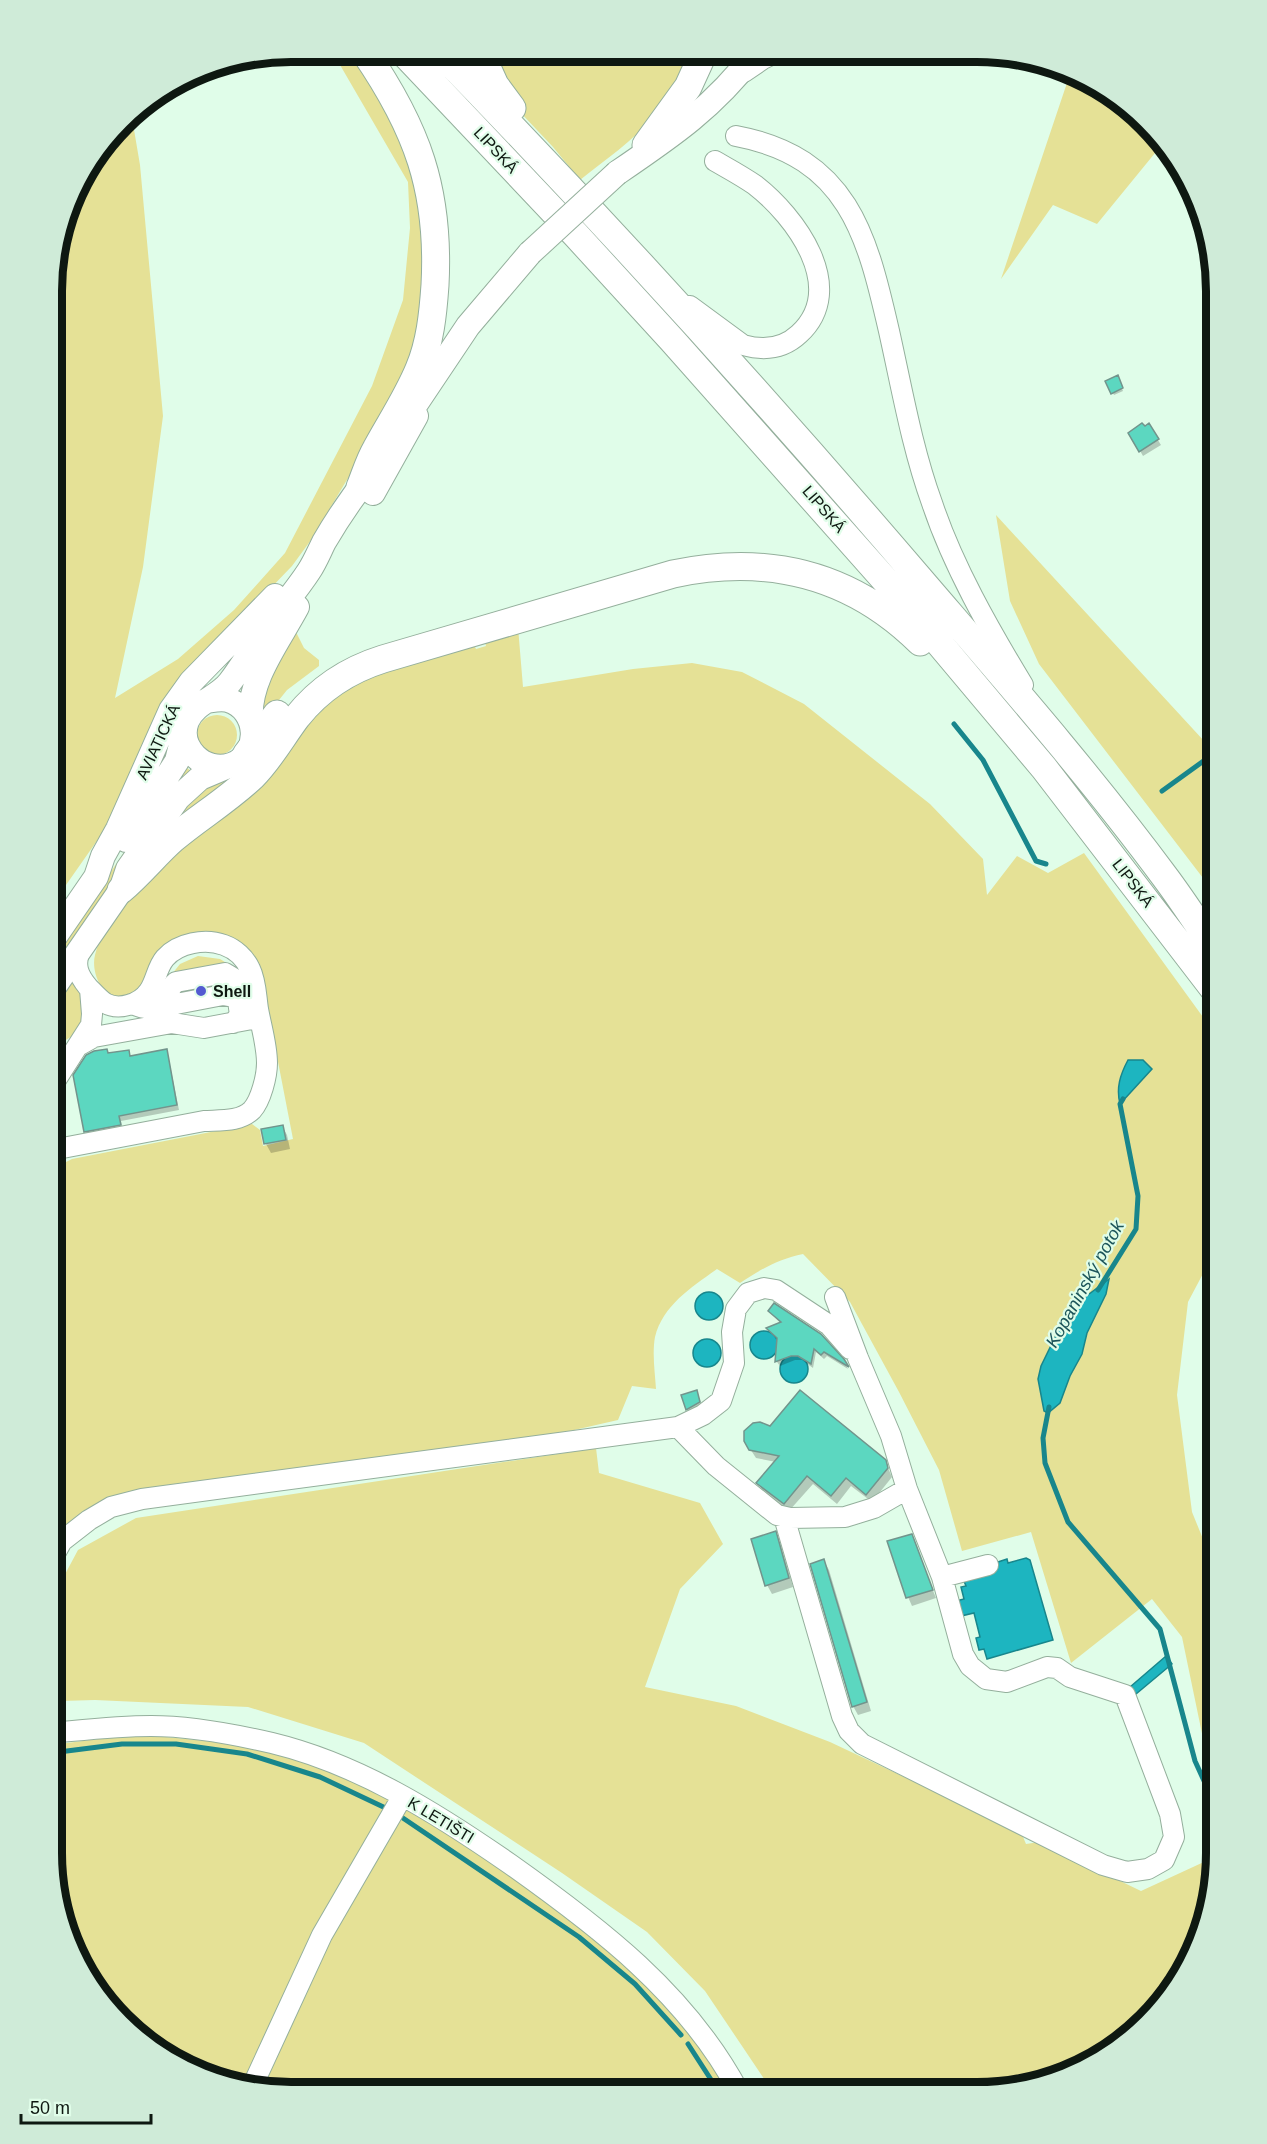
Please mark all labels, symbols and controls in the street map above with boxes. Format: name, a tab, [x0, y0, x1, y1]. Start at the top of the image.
street label: LIPSKÁ	[471, 123, 522, 177]
street label: LIPSKÁ	[799, 482, 850, 536]
street label: AVIATICKÁ	[132, 701, 183, 782]
street label: LIPSKÁ	[1109, 855, 1158, 911]
place label: Shell	[213, 983, 251, 1000]
marker: Shell	[194, 984, 208, 998]
water label: Kopaninský potok	[1042, 1216, 1129, 1351]
street label: K LETIŠTI	[405, 1793, 478, 1846]
scale bar	[21, 2087, 152, 2125]
text: 50 m	[30, 2098, 70, 2118]

